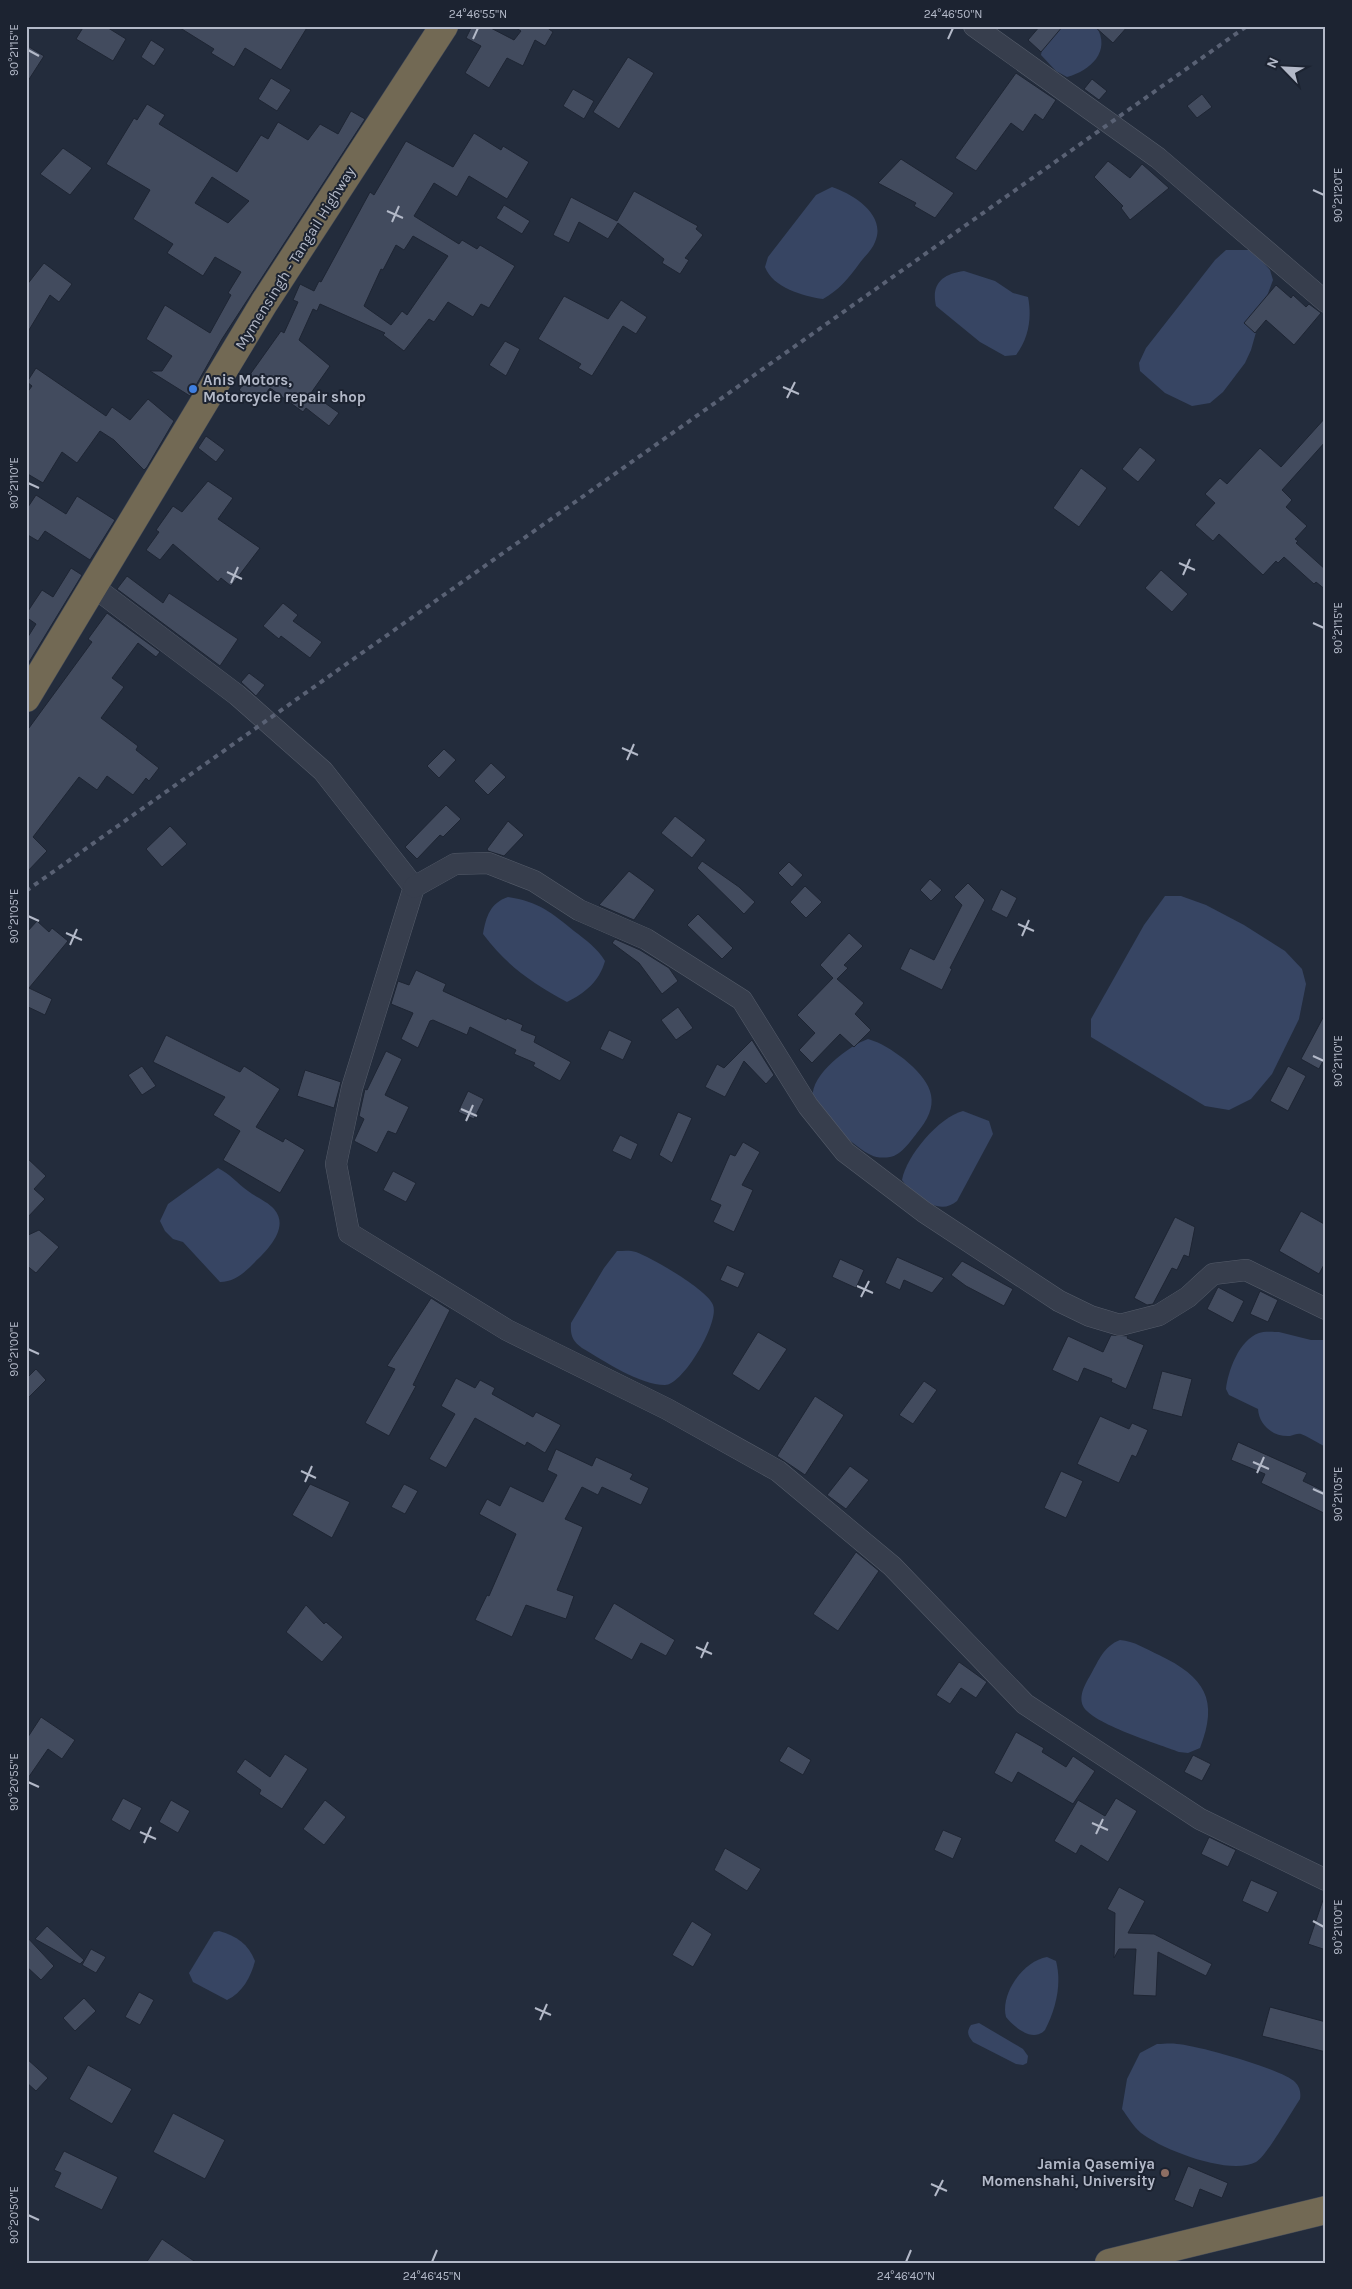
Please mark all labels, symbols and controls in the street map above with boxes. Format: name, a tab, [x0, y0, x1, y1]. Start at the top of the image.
text: 24°46'55"N	[449, 7, 507, 21]
text: 24°46'50"N	[924, 7, 982, 21]
text: 90°21'15"E	[7, 24, 21, 76]
north arrow	[1260, 42, 1310, 92]
text: N	[1263, 55, 1282, 71]
street label: Mymensingh - Tangail Highway	[231, 163, 359, 353]
text: 90°21'20"E	[1331, 167, 1345, 223]
place label: Anis Motors, Motorcycle repair shop	[203, 371, 366, 406]
marker: Anis Motors, Motorcycle repair shop	[187, 383, 199, 395]
text: 90°21'10"E	[7, 457, 21, 509]
text: 90°21'15"E	[1331, 602, 1345, 654]
text: 90°21'05"E	[7, 888, 21, 944]
text: 90°21'10"E	[1331, 1035, 1345, 1087]
text: 90°21'00"E	[7, 1321, 21, 1377]
text: 90°21'05"E	[1331, 1466, 1345, 1522]
text: 90°20'55"E	[7, 1753, 21, 1811]
text: 90°21'00"E	[1331, 1899, 1345, 1955]
place label: Jamia Qasemiya Momenshahi, University	[981, 2155, 1155, 2190]
marker: Jamia Qasemiya Momenshahi, University	[1159, 2167, 1171, 2179]
text: 90°20'50"E	[7, 2186, 21, 2244]
text: 24°46'45"N	[403, 2269, 461, 2283]
text: 24°46'40"N	[877, 2269, 935, 2283]

